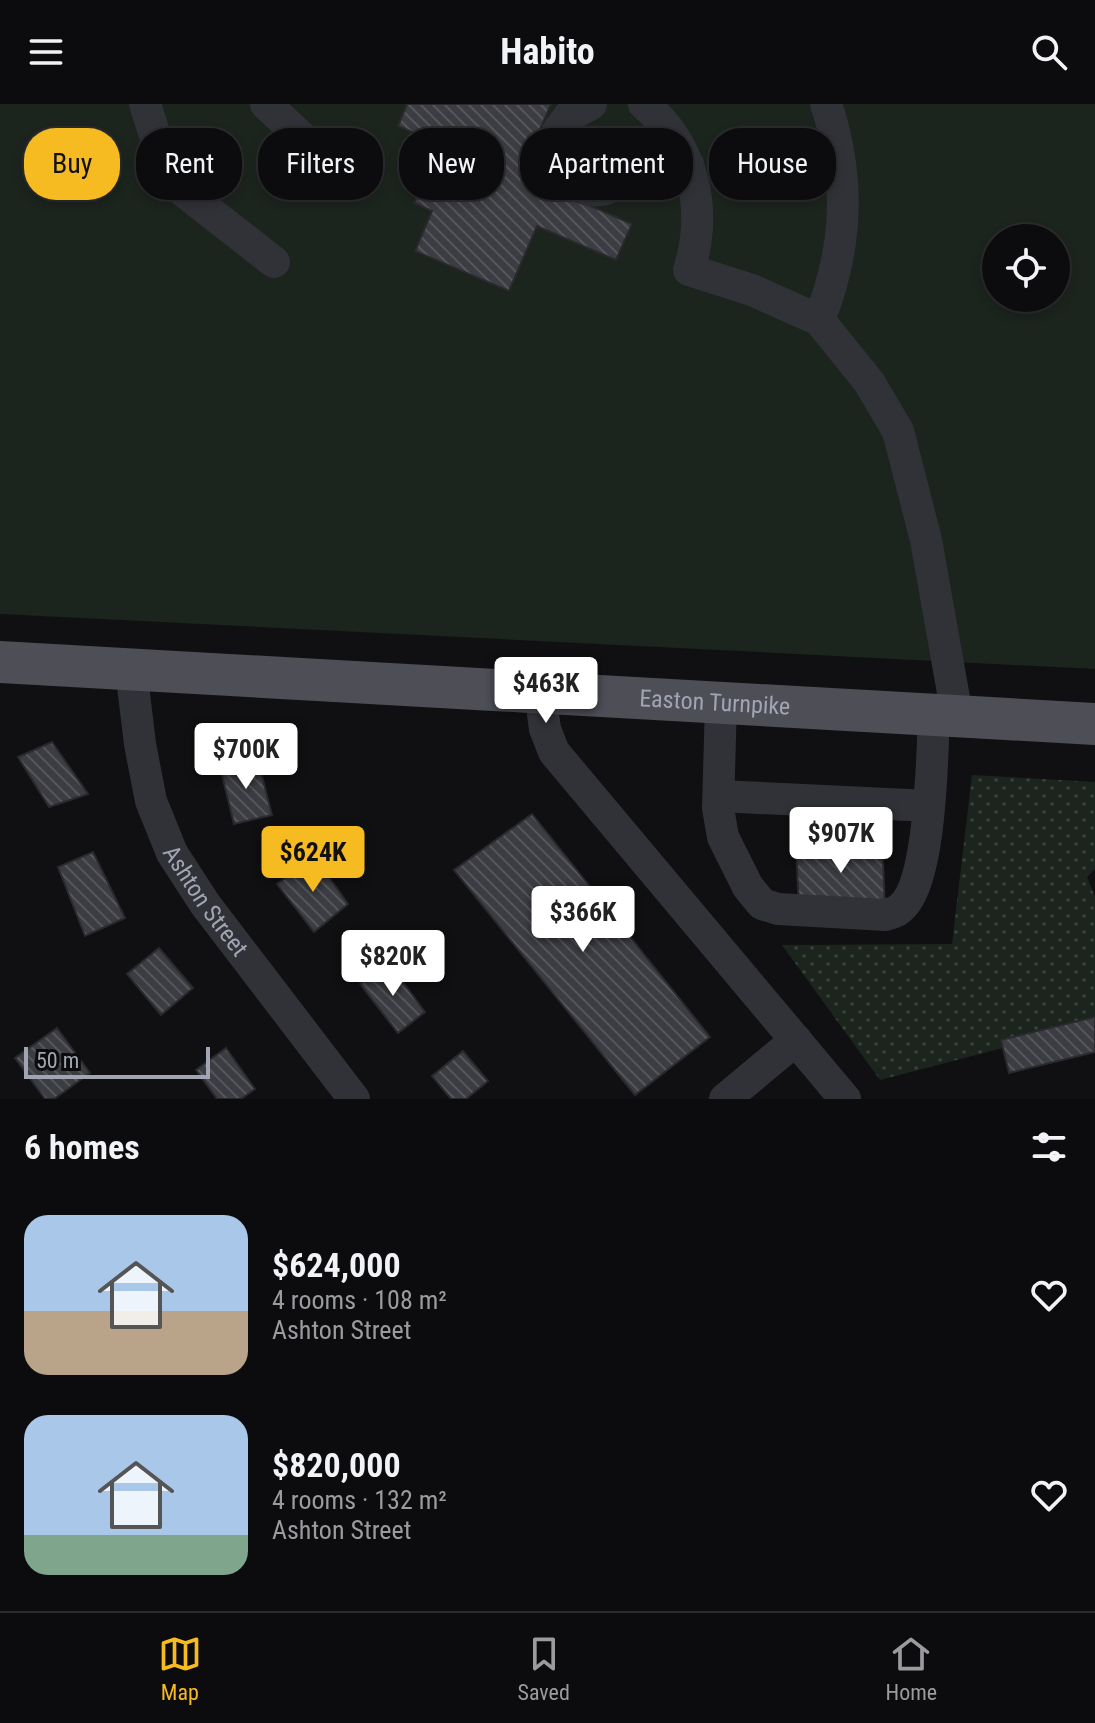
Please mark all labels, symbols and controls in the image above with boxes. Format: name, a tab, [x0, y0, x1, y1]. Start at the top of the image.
icon: menu	[24, 30, 68, 74]
icon: search	[1027, 30, 1071, 74]
text: Habito	[500, 31, 595, 73]
chip: Buy	[24, 128, 120, 200]
chip: Rent	[136, 128, 242, 200]
chip: Filters	[258, 128, 383, 200]
chip: New	[399, 128, 504, 200]
chip: Apartment	[520, 128, 693, 200]
chip: House	[709, 128, 836, 200]
map controls	[982, 224, 1070, 312]
button: locate	[982, 224, 1070, 312]
pin: $463K	[490, 657, 602, 725]
text: $463K	[513, 668, 579, 698]
street label: Easton Turnpike	[639, 684, 791, 721]
pin: $700K	[190, 723, 302, 791]
text: $700K	[213, 734, 279, 764]
pin: $907K	[785, 807, 897, 875]
text: $907K	[808, 818, 874, 848]
pin: $624K	[257, 826, 369, 894]
text: $624K	[280, 837, 346, 867]
street label: Ashton Street	[157, 840, 254, 962]
pin: $366K	[527, 886, 639, 954]
text: $366K	[550, 897, 616, 927]
pin: $820K	[337, 930, 449, 998]
text: $820K	[360, 941, 426, 971]
scale bar	[24, 1043, 210, 1079]
text: 50 m	[36, 1048, 79, 1073]
icon: filters	[1027, 1125, 1071, 1169]
text: 6 homes	[24, 1127, 140, 1167]
text: $624,000	[272, 1245, 401, 1285]
icon: home	[88, 1247, 184, 1343]
icon: heart	[1027, 1273, 1071, 1317]
text: 4 rooms · 108 m²	[272, 1285, 447, 1315]
text: Ashton Street	[272, 1315, 411, 1345]
text: $820,000	[272, 1445, 401, 1485]
icon: home	[88, 1447, 184, 1543]
icon: heart	[1027, 1473, 1071, 1517]
text: 4 rooms · 132 m²	[272, 1485, 447, 1515]
text: Ashton Street	[272, 1515, 411, 1545]
tab: Map	[158, 1632, 202, 1705]
tab: Saved	[518, 1632, 570, 1705]
tab: Home	[886, 1632, 937, 1705]

